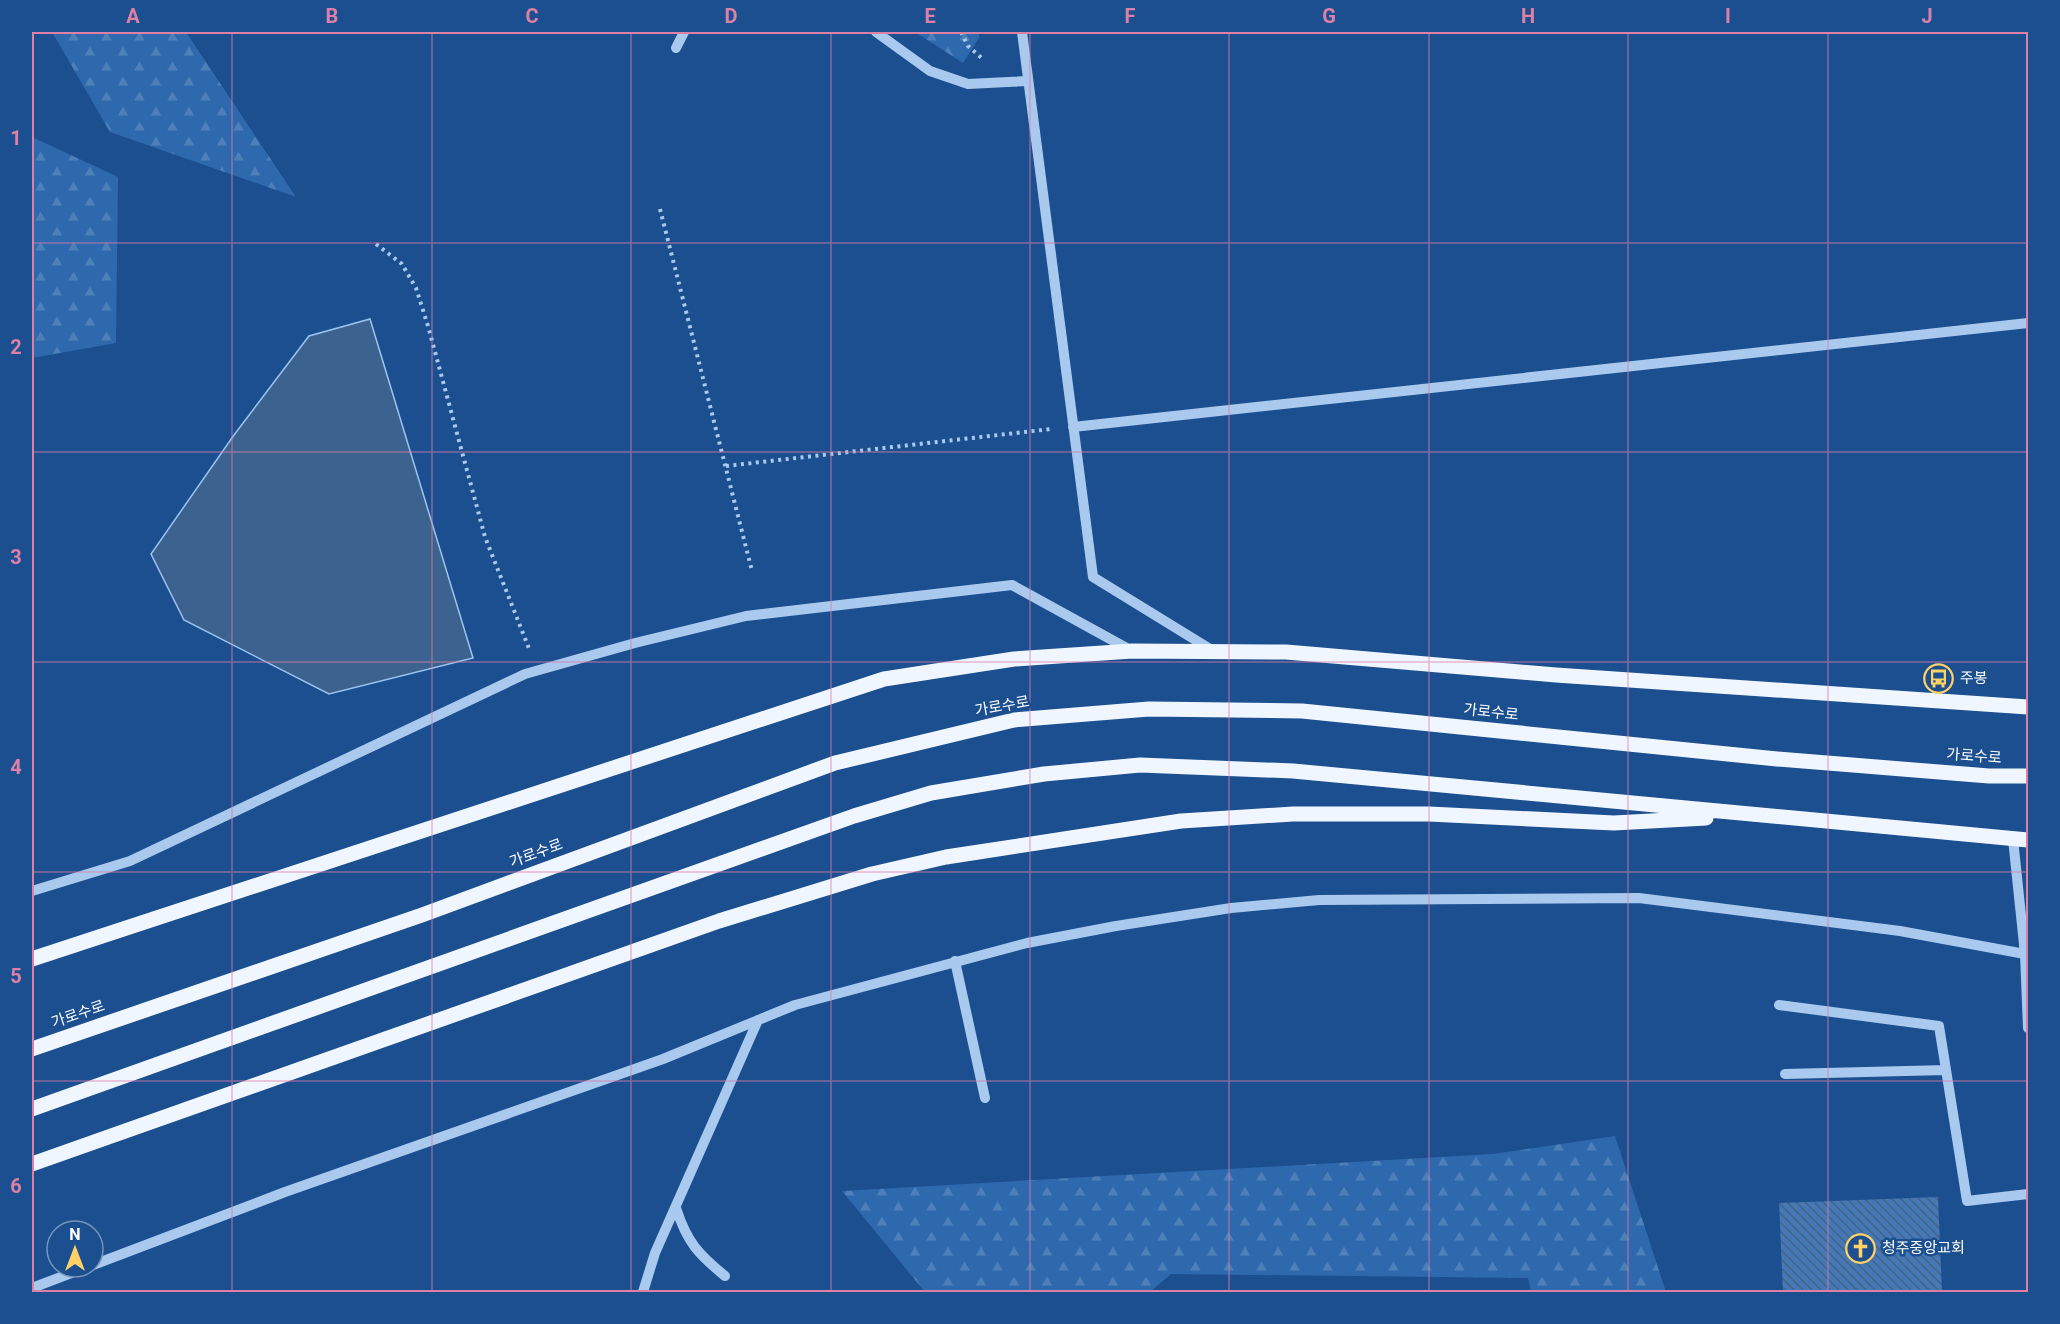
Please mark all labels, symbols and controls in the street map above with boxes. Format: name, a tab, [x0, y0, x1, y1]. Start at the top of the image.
text: A	[126, 4, 140, 28]
text: B	[326, 4, 338, 28]
text: C	[525, 4, 539, 28]
text: D	[725, 4, 738, 28]
text: E	[924, 4, 936, 28]
text: F	[1125, 4, 1136, 28]
text: G	[1322, 4, 1336, 28]
text: H	[1521, 4, 1535, 28]
text: I	[1725, 4, 1731, 28]
text: J	[1921, 4, 1933, 28]
text: 1	[10, 126, 22, 150]
text: 2	[10, 335, 22, 359]
text: 3	[10, 545, 22, 569]
bus stop icon: 주봉	[1923, 662, 1955, 694]
place label: 주봉	[1960, 669, 1988, 687]
street label: 가로수로	[973, 692, 1031, 720]
street label: 가로수로	[1463, 700, 1519, 724]
street label: 가로수로	[1946, 745, 2002, 767]
text: 4	[10, 755, 22, 779]
street label: 가로수로	[507, 835, 565, 871]
text: 5	[10, 964, 22, 988]
street label: 가로수로	[49, 997, 107, 1031]
text: 6	[10, 1174, 22, 1198]
north arrow	[45, 1219, 105, 1279]
text: N	[69, 1225, 81, 1244]
church icon: 청주중앙교회	[1845, 1232, 1877, 1264]
place label: 청주중앙교회	[1882, 1239, 1965, 1257]

